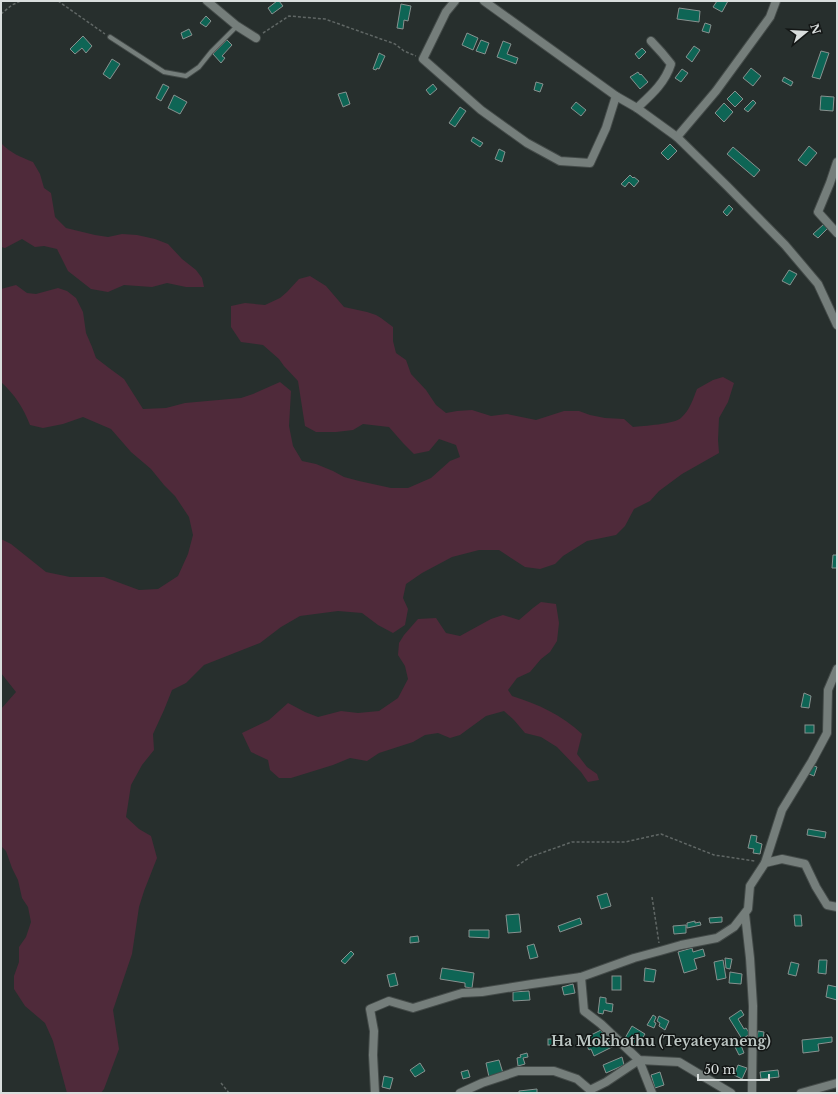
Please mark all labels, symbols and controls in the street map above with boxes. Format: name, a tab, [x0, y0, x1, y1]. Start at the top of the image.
north arrow	[786, 12, 826, 52]
text: N	[807, 22, 824, 37]
district label: Ha Mokhothu (Teyateyaneng)	[551, 1032, 771, 1050]
scale bar	[698, 1056, 769, 1082]
text: 50 m	[704, 1062, 736, 1077]

